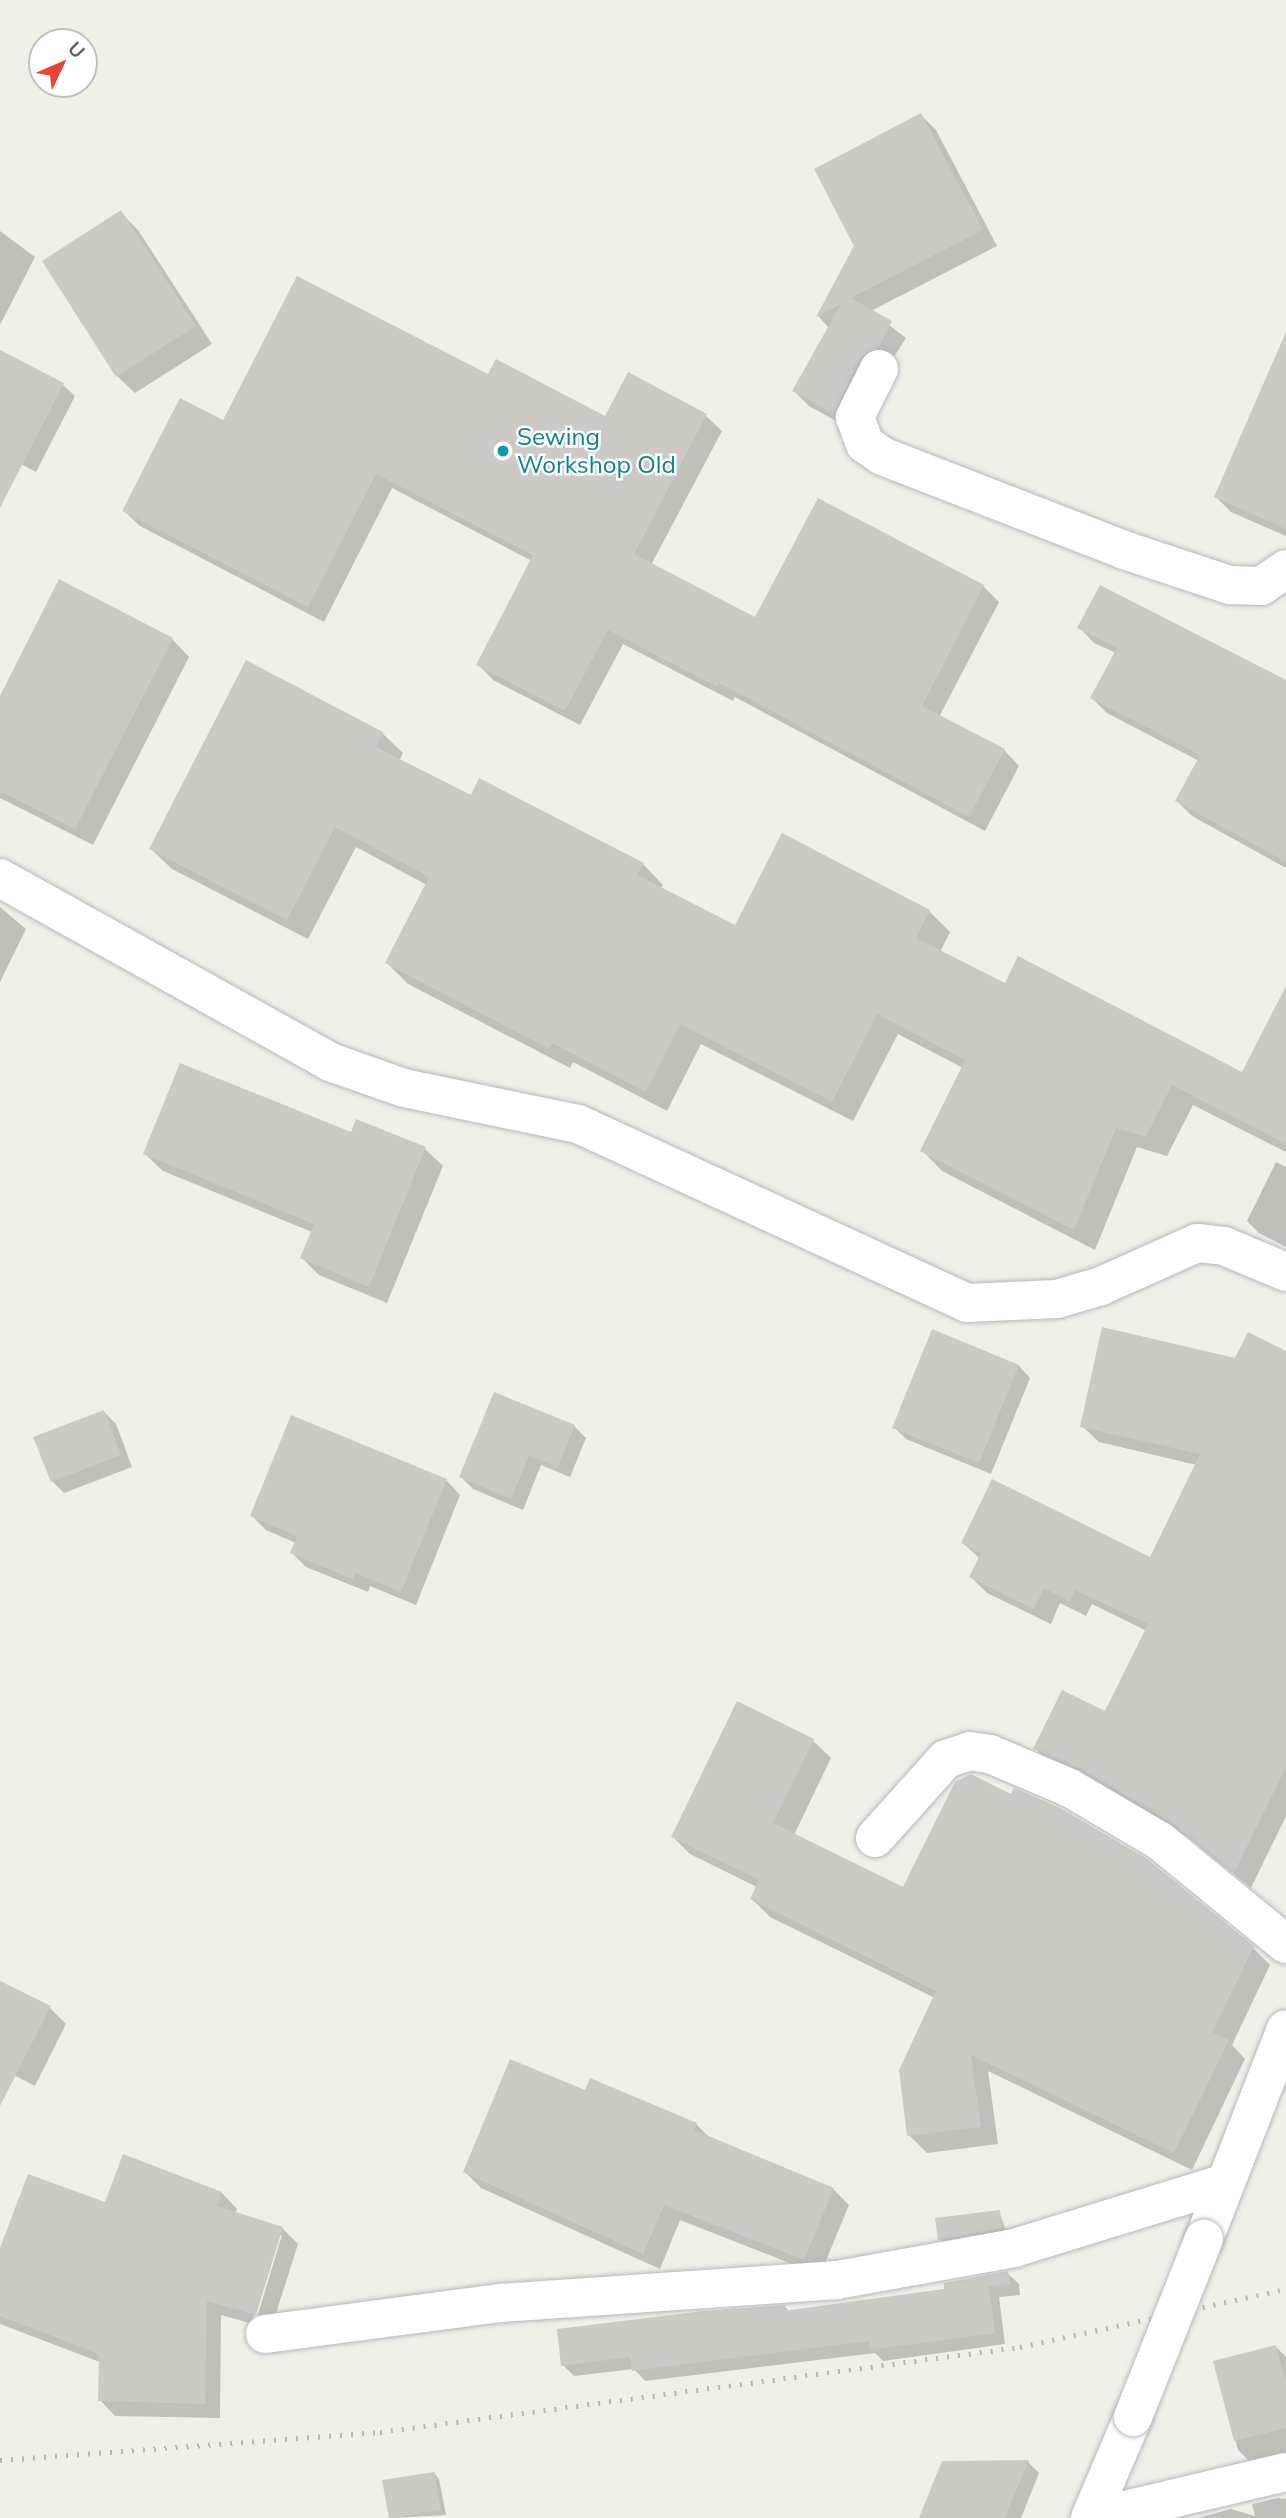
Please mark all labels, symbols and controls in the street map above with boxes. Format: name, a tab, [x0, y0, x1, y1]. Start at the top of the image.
north arrow	[28, 28, 98, 98]
text: U	[63, 36, 90, 63]
place label: Sewing Workshop Old	[517, 423, 676, 479]
marker: Sewing Workshop Old	[495, 443, 511, 459]

